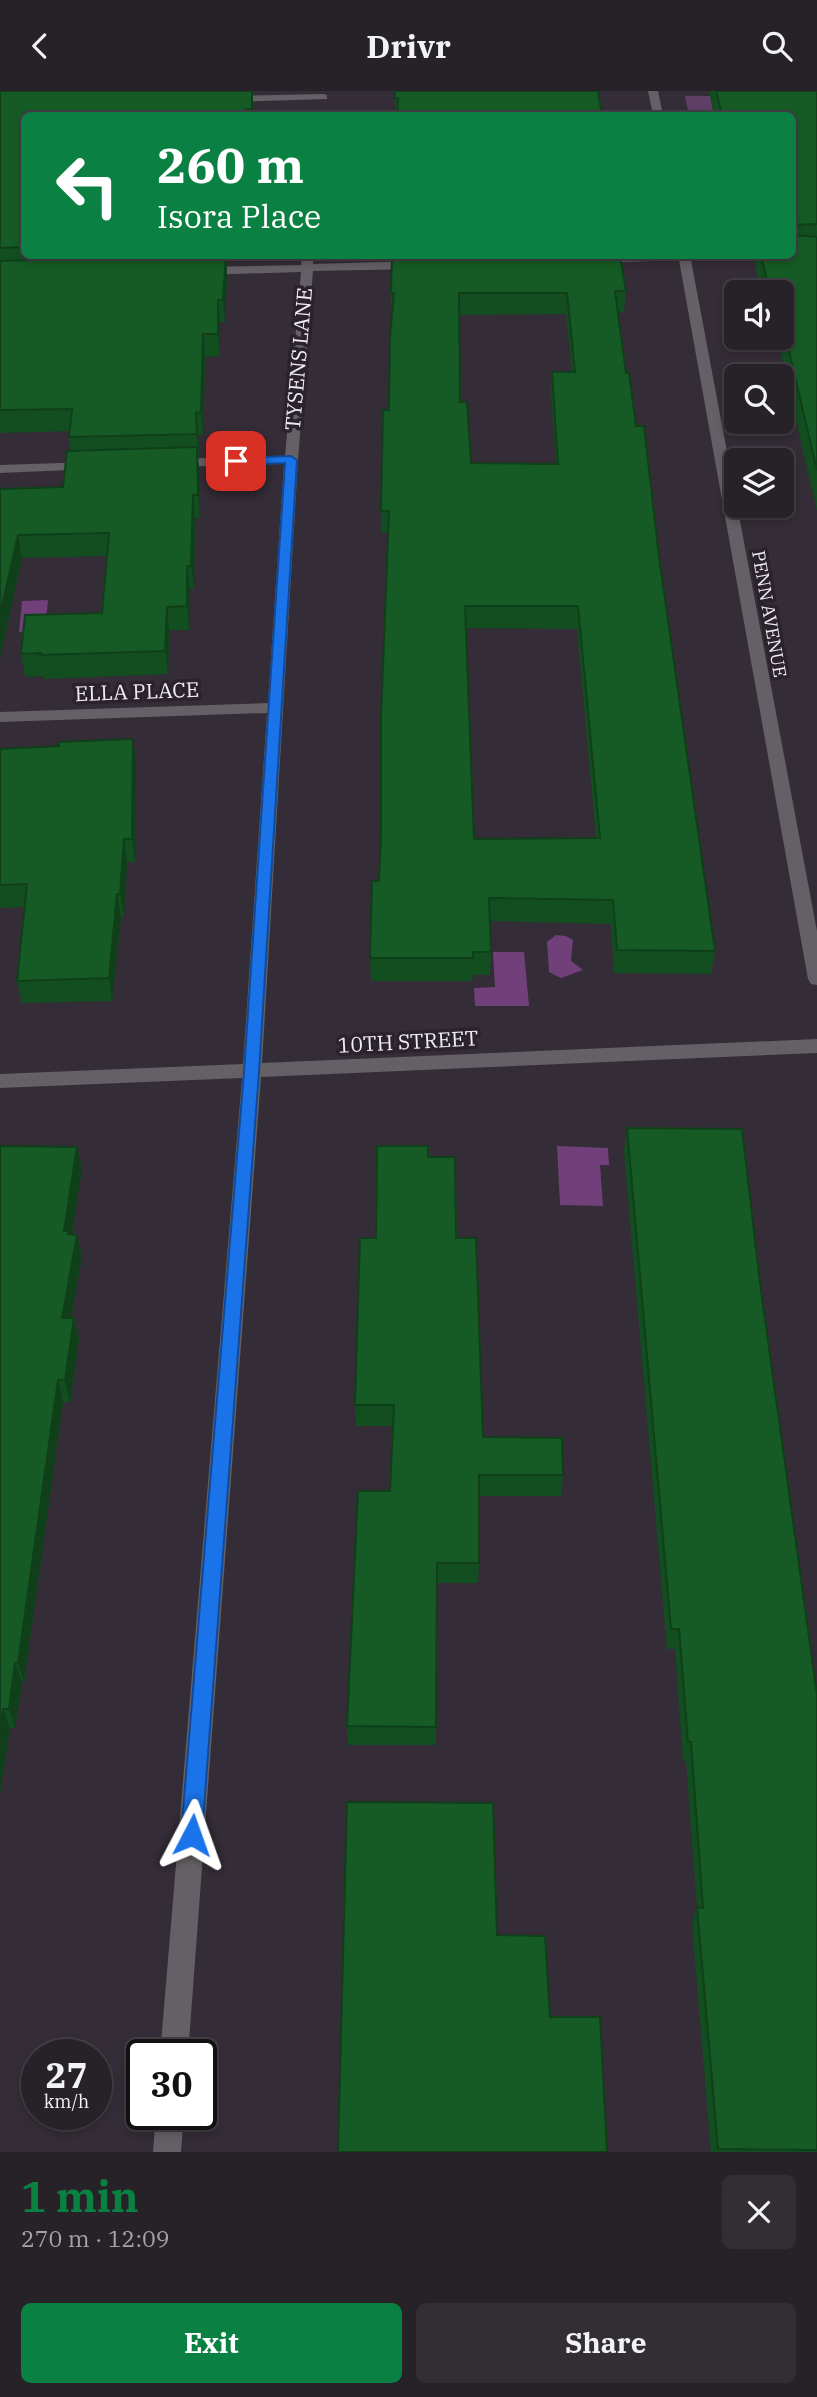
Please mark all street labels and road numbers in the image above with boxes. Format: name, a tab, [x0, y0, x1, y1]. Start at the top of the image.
street label: TYSENS LANE	[278, 286, 318, 431]
street label: PENN AVENUE	[747, 549, 792, 679]
street label: ELLA PLACE	[74, 675, 200, 707]
street label: 10TH STREET	[337, 1023, 479, 1059]

